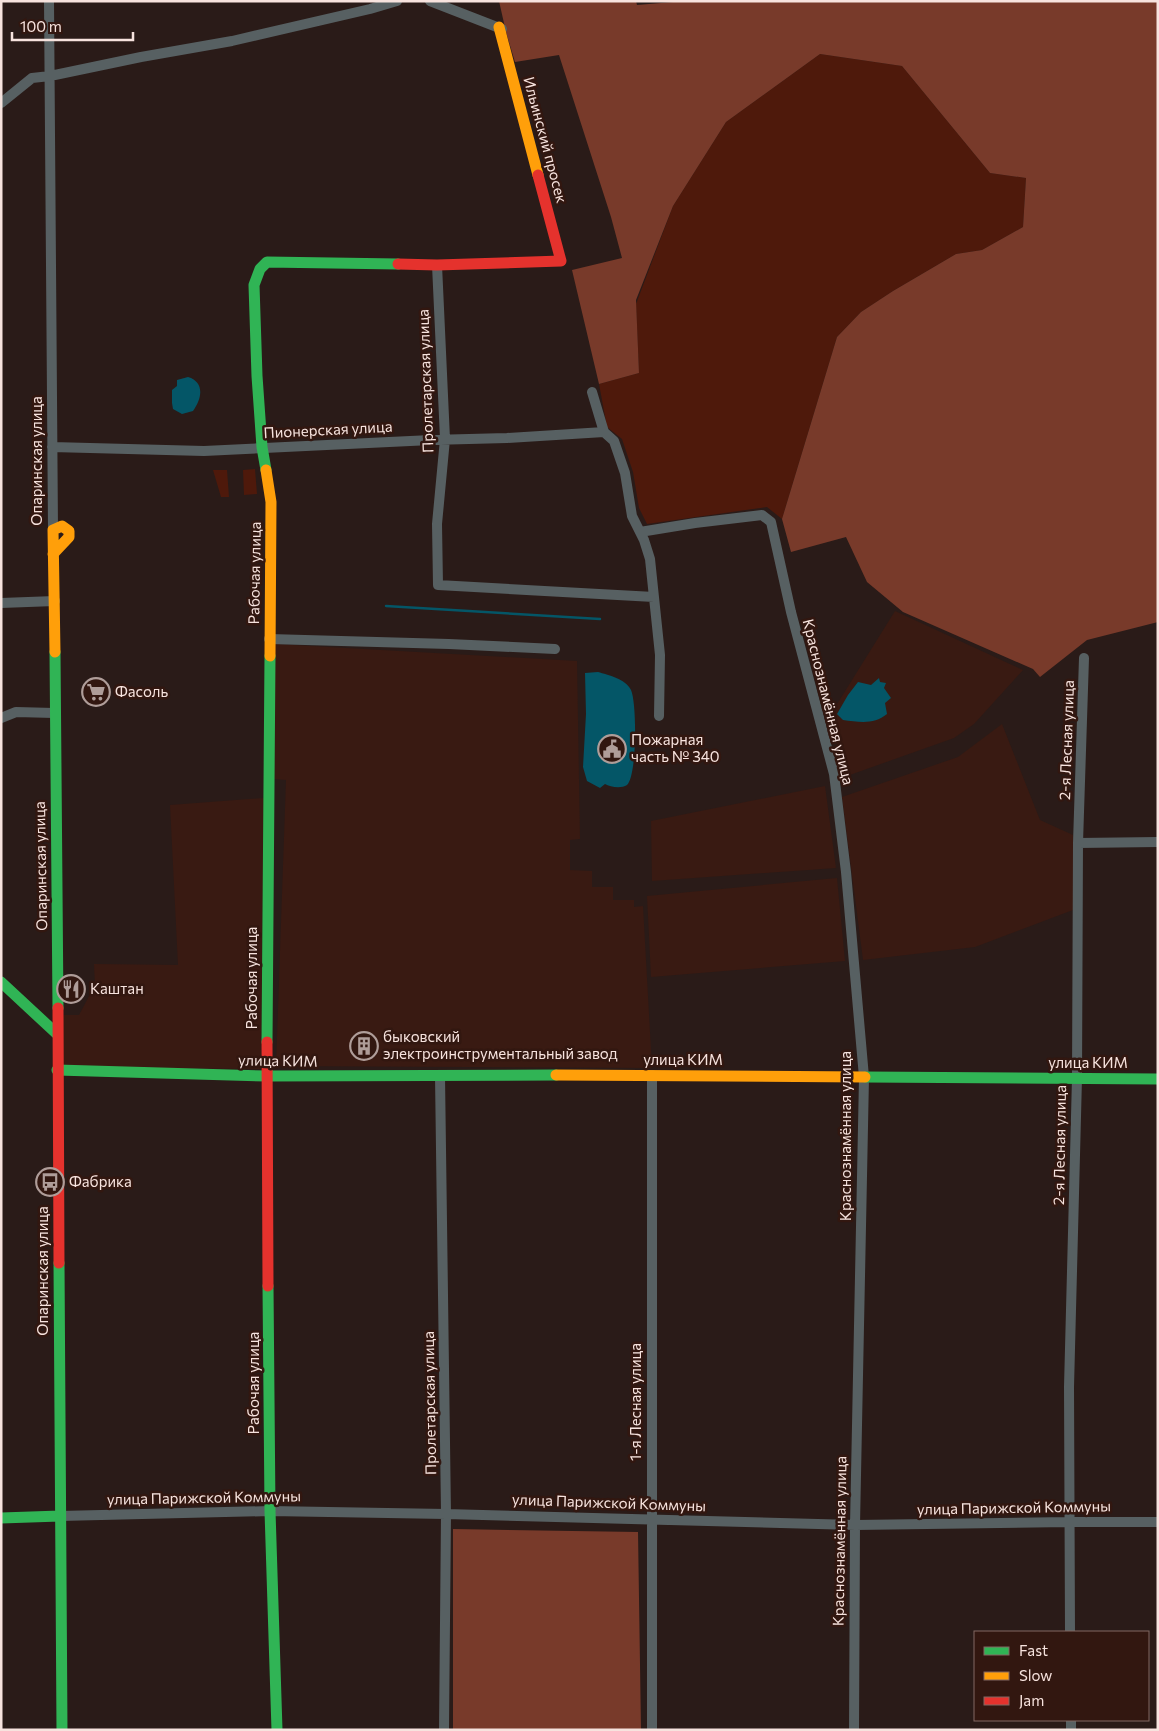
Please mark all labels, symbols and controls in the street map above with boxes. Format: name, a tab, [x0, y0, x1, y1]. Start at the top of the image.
scale bar	[12, 10, 134, 42]
text: 100 m	[20, 17, 62, 35]
street label: Ильинский просек	[520, 75, 571, 205]
street label: Пролетарская улица	[413, 309, 437, 453]
street label: Опаринская улица	[27, 396, 45, 526]
street label: Пионерская улица	[263, 417, 393, 441]
street label: Рабочая улица	[244, 521, 264, 625]
street label: Краснознамённая улица	[800, 617, 858, 787]
supermarket icon: Фасоль	[81, 677, 111, 707]
street label: 2-я Лесная улица	[1055, 680, 1077, 800]
place label: Фасоль	[115, 682, 169, 700]
place label: Пожарная часть № 340	[631, 730, 720, 765]
public building icon: Пожарная часть № 340	[597, 734, 627, 764]
street label: Опаринская улица	[30, 801, 50, 931]
street label: Рабочая улица	[242, 927, 260, 1029]
restaurant icon: Каштан	[56, 974, 86, 1004]
place label: Каштан	[90, 979, 144, 997]
place label: быковский электроинструментальный завод	[383, 1027, 618, 1062]
building icon: быковский электроинструментальный завод	[349, 1031, 379, 1061]
street label: улица КИМ	[238, 1050, 318, 1070]
street label: улица КИМ	[643, 1050, 723, 1068]
street label: Краснознамённая улица	[836, 1051, 854, 1221]
street label: улица КИМ	[1048, 1053, 1128, 1071]
street label: 2-я Лесная улица	[1049, 1085, 1069, 1205]
bus stop icon: Фабрика	[35, 1167, 65, 1197]
place label: Фабрика	[69, 1172, 132, 1190]
street label: Опаринская улица	[33, 1206, 51, 1336]
street label: Пролетарская улица	[419, 1331, 439, 1475]
street label: Рабочая улица	[244, 1332, 262, 1434]
street label: 1-я Лесная улица	[626, 1343, 644, 1461]
street label: Краснознамённая улица	[829, 1456, 849, 1626]
street label: улица Парижской Коммуны	[107, 1486, 301, 1508]
street label: улица Парижской Коммуны	[512, 1490, 706, 1514]
street label: улица Парижской Коммуны	[917, 1496, 1111, 1518]
legend	[974, 1631, 1149, 1721]
text: Fast	[1019, 1641, 1048, 1659]
text: Slow	[1019, 1666, 1052, 1684]
text: Jam	[1019, 1691, 1044, 1709]

